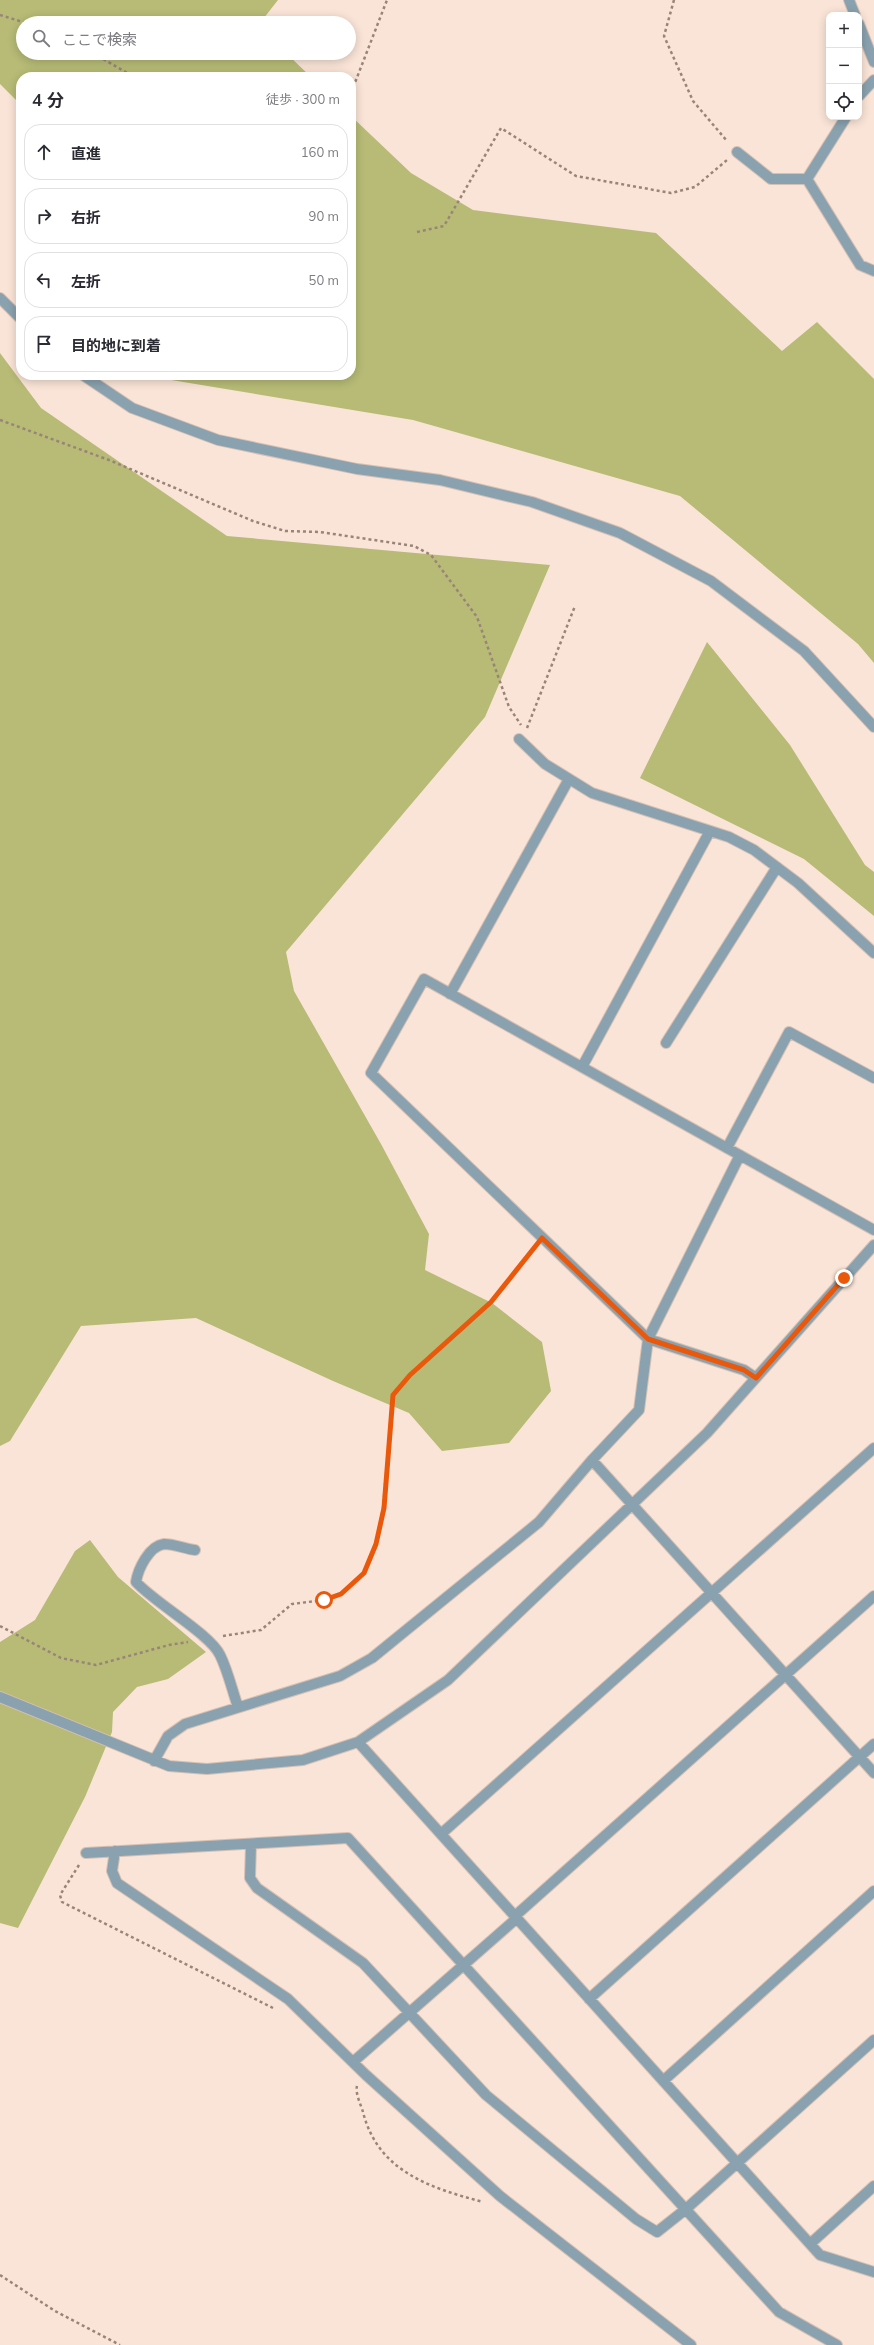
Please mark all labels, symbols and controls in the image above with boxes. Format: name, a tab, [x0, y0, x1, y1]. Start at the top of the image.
map controls	[826, 12, 862, 120]
button: +	[826, 12, 862, 48]
search box	[16, 16, 356, 60]
icon: search	[30, 27, 52, 49]
text: ここで検索	[62, 30, 137, 49]
button: −	[826, 48, 862, 84]
button: locate	[826, 84, 862, 120]
text: 4 分	[32, 89, 64, 110]
text: 徒歩 · 300 m	[266, 91, 340, 107]
icon: ahead	[33, 141, 55, 163]
text: 直進	[71, 144, 101, 163]
text: 160 m	[301, 144, 339, 160]
icon: right	[33, 205, 55, 227]
text: 右折	[71, 208, 101, 227]
text: 90 m	[309, 208, 339, 224]
icon: left	[33, 269, 55, 291]
text: 左折	[71, 272, 101, 291]
text: 50 m	[309, 272, 339, 288]
icon: arrive	[33, 333, 55, 355]
text: 目的地に到着	[71, 336, 161, 355]
route end	[835, 1269, 853, 1287]
route start	[315, 1591, 333, 1609]

